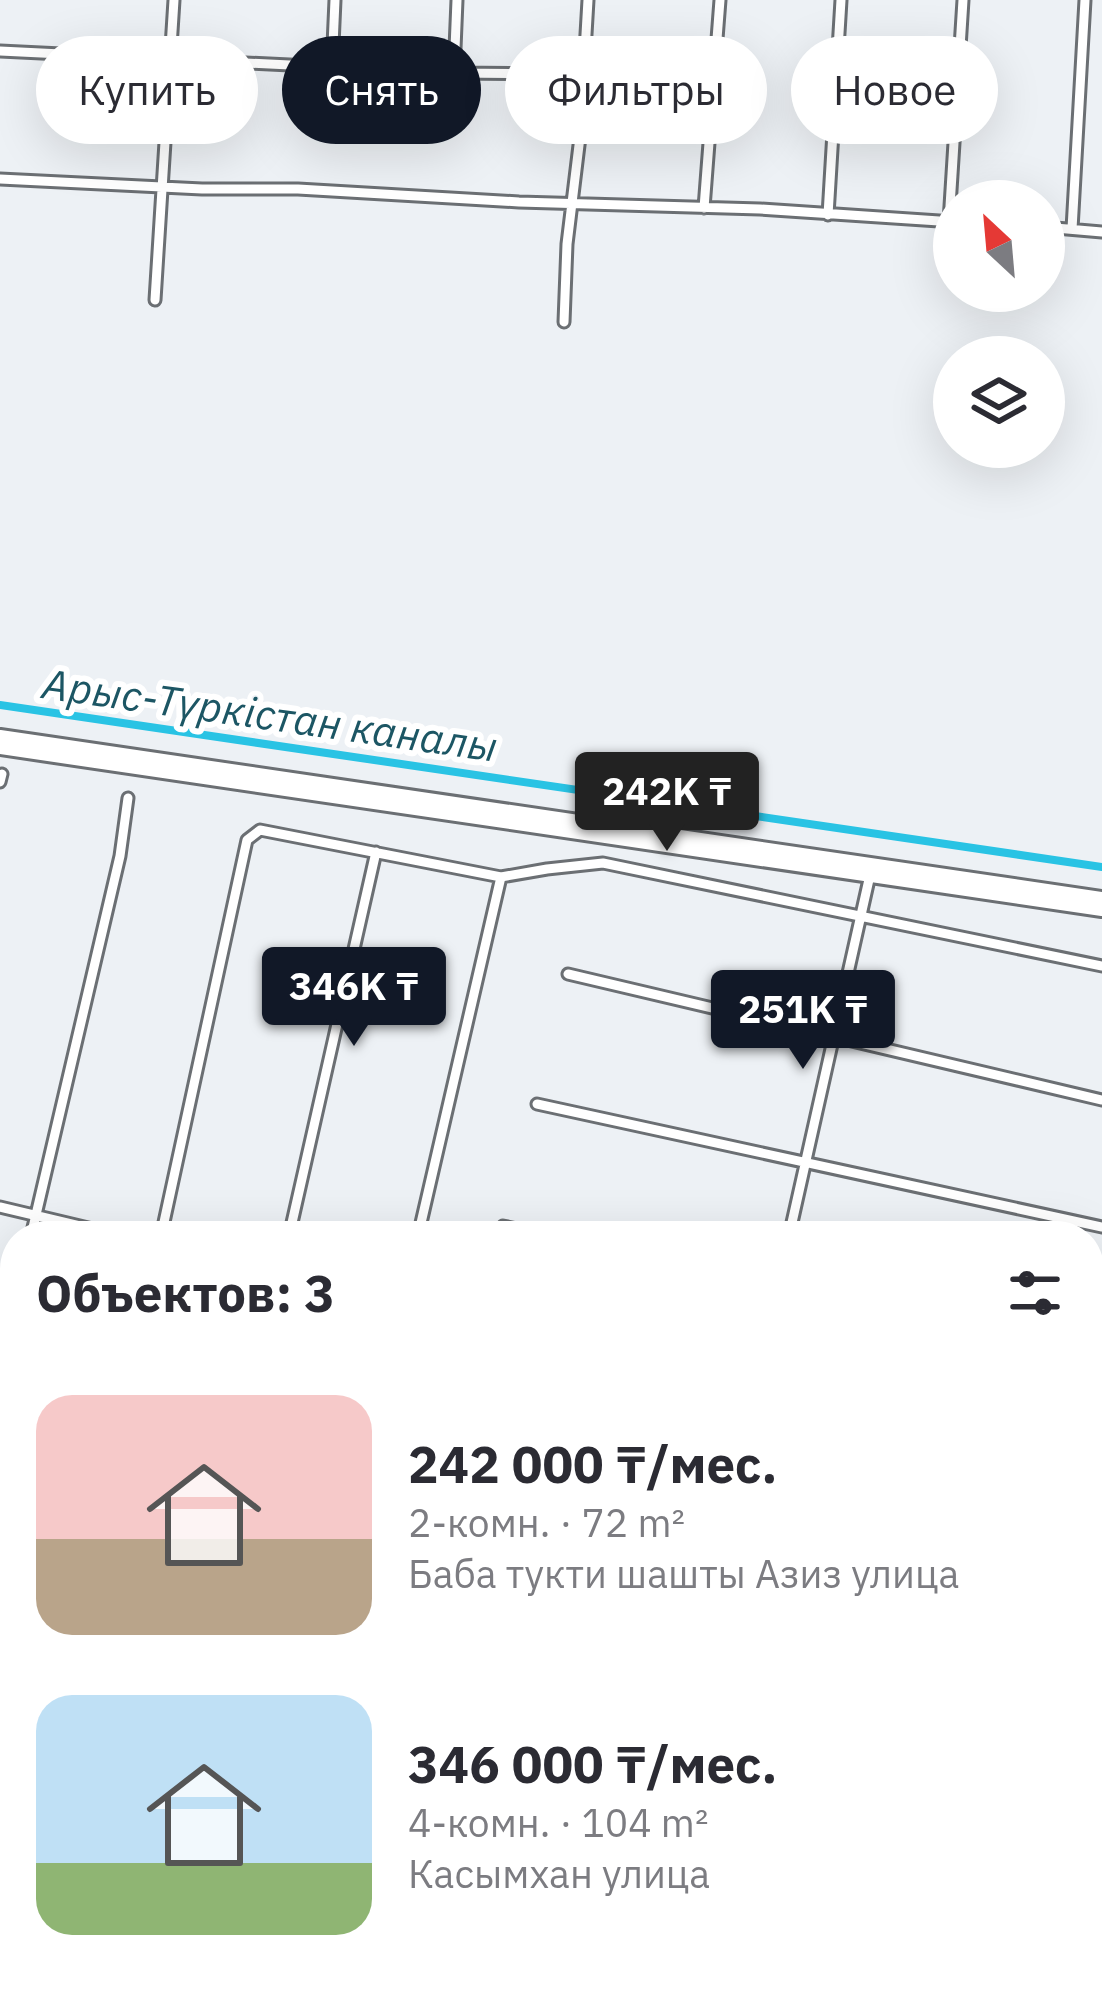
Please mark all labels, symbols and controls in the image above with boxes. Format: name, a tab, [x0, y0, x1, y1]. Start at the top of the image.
chip: Купить	[36, 36, 258, 144]
chip: Снять	[282, 36, 481, 144]
chip: Фильтры	[505, 36, 767, 144]
chip: Новое	[791, 36, 998, 144]
north arrow	[933, 180, 1065, 312]
map controls	[933, 180, 1065, 468]
button: layers	[933, 336, 1065, 468]
water label: Арыс-Түркістан каналы	[37, 655, 501, 774]
pin: 242K ₸	[569, 752, 765, 854]
text: 242K ₸	[602, 765, 732, 816]
pin: 346K ₸	[256, 947, 452, 1049]
text: 346K ₸	[289, 960, 419, 1011]
pin: 251K ₸	[705, 970, 901, 1072]
text: 251K ₸	[738, 983, 868, 1034]
text: Объектов: 3	[36, 1260, 335, 1326]
icon: filters	[1002, 1260, 1068, 1326]
text: 242 000 ₸/мес.	[408, 1431, 777, 1497]
icon: home	[132, 1443, 276, 1587]
text: 2-комн. · 72 m²	[408, 1497, 685, 1548]
text: Баба тукти шашты Азиз улица	[408, 1548, 959, 1599]
text: 346 000 ₸/мес.	[408, 1731, 777, 1797]
icon: home	[132, 1743, 276, 1887]
text: 4-комн. · 104 m²	[408, 1797, 708, 1848]
text: Касымхан улица	[408, 1848, 710, 1899]

